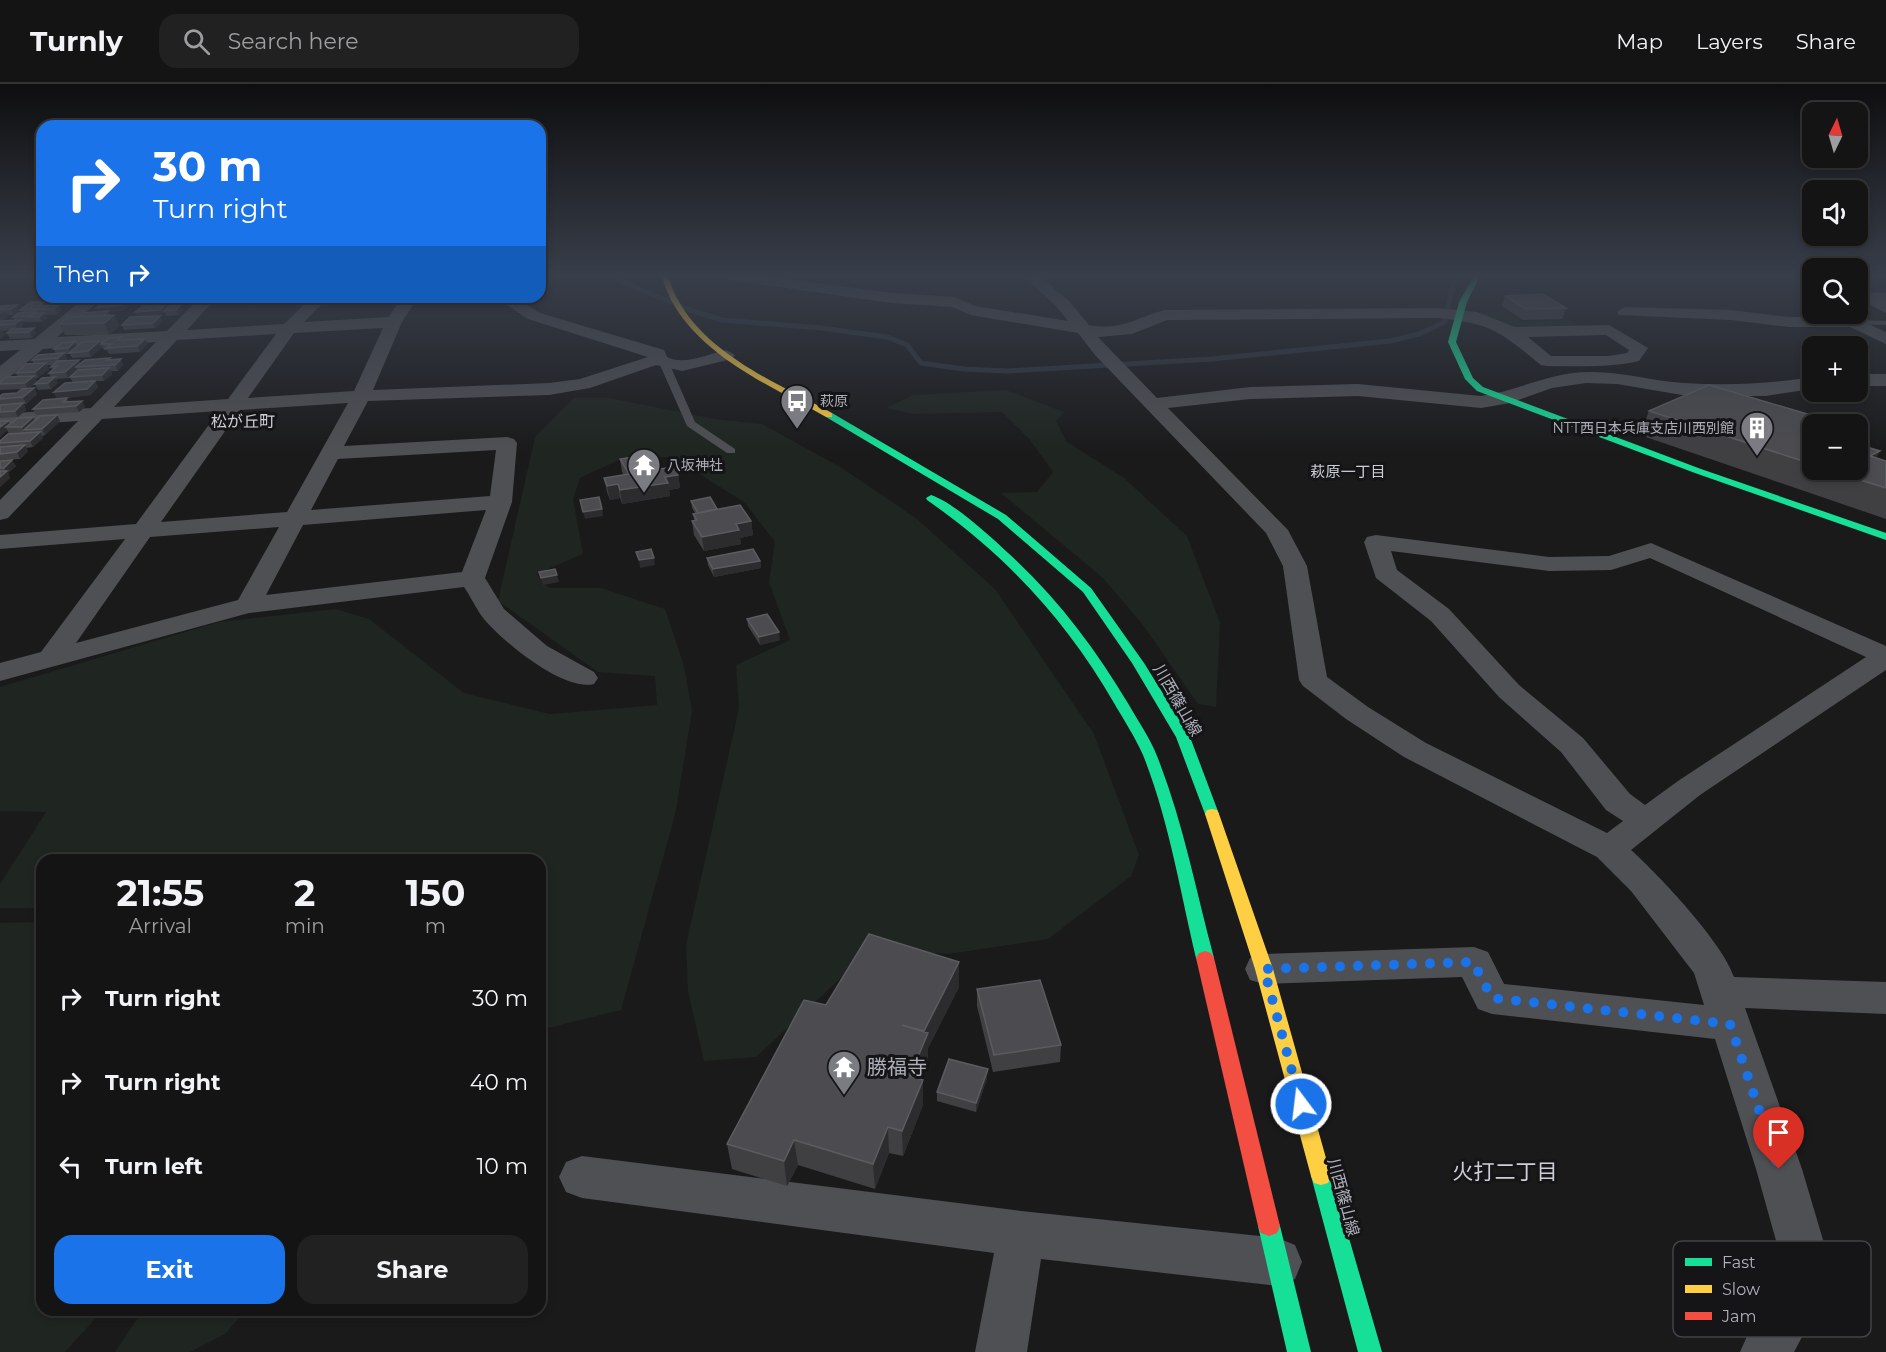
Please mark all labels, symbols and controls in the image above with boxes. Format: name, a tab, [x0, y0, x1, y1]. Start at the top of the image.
search box	[159, 14, 579, 68]
text: Turnly	[30, 24, 123, 58]
icon: search	[180, 25, 213, 58]
text: Search here	[228, 28, 359, 55]
text: Map	[1616, 29, 1663, 54]
text: Layers	[1696, 29, 1763, 54]
text: Share	[1796, 29, 1856, 54]
north arrow	[1802, 102, 1868, 168]
map controls	[1802, 102, 1868, 480]
text: 30 m	[153, 140, 262, 192]
icon: right	[54, 144, 132, 222]
button: sound	[1802, 180, 1868, 246]
text: Turn right	[153, 192, 288, 225]
icon: right	[122, 258, 155, 291]
button: search	[1802, 258, 1868, 324]
text: Then	[54, 261, 110, 288]
button: +	[1802, 336, 1868, 402]
bus stop icon: 萩原	[779, 383, 815, 430]
place label: 萩原	[820, 392, 848, 410]
building icon: NTT西日本兵庫支店川西別館	[1739, 410, 1775, 457]
district label: 松が丘町	[211, 412, 275, 431]
button: −	[1802, 414, 1868, 480]
place label: NTT西日本兵庫支店川西別館	[1552, 419, 1734, 437]
temple icon: 八坂神社	[626, 447, 662, 494]
place label: 八坂神社	[667, 456, 723, 474]
district label: 萩原一丁目	[1310, 462, 1386, 481]
street label: 川西篠山線	[1149, 661, 1206, 740]
text: 21:55	[117, 871, 204, 915]
text: 2	[294, 871, 315, 915]
text: 150	[405, 871, 465, 915]
text: Arrival	[129, 914, 192, 938]
text: min	[285, 914, 325, 938]
text: m	[425, 914, 446, 938]
icon: right	[54, 982, 87, 1015]
text: Turn right	[105, 985, 220, 1012]
text: 30 m	[472, 985, 528, 1012]
temple icon: 勝福寺	[826, 1049, 862, 1096]
place label: 勝福寺	[867, 1055, 927, 1079]
icon: right	[54, 1066, 87, 1099]
text: Turn right	[105, 1069, 220, 1096]
text: 40 m	[470, 1069, 528, 1096]
position arrow	[1269, 1072, 1333, 1136]
pin	[1753, 1107, 1804, 1169]
icon: arrive	[1762, 1116, 1795, 1149]
icon: left	[54, 1150, 87, 1183]
text: Turn left	[105, 1153, 203, 1180]
text: 10 m	[476, 1153, 528, 1180]
street label: 川西篠山線	[1324, 1156, 1363, 1238]
district label: 火打二丁目	[1453, 1159, 1558, 1184]
button: Exit	[54, 1235, 285, 1304]
button: Share	[297, 1235, 528, 1304]
legend	[1673, 1241, 1871, 1337]
text: Fast	[1722, 1253, 1756, 1272]
text: Slow	[1722, 1280, 1760, 1299]
text: Jam	[1721, 1307, 1756, 1326]

